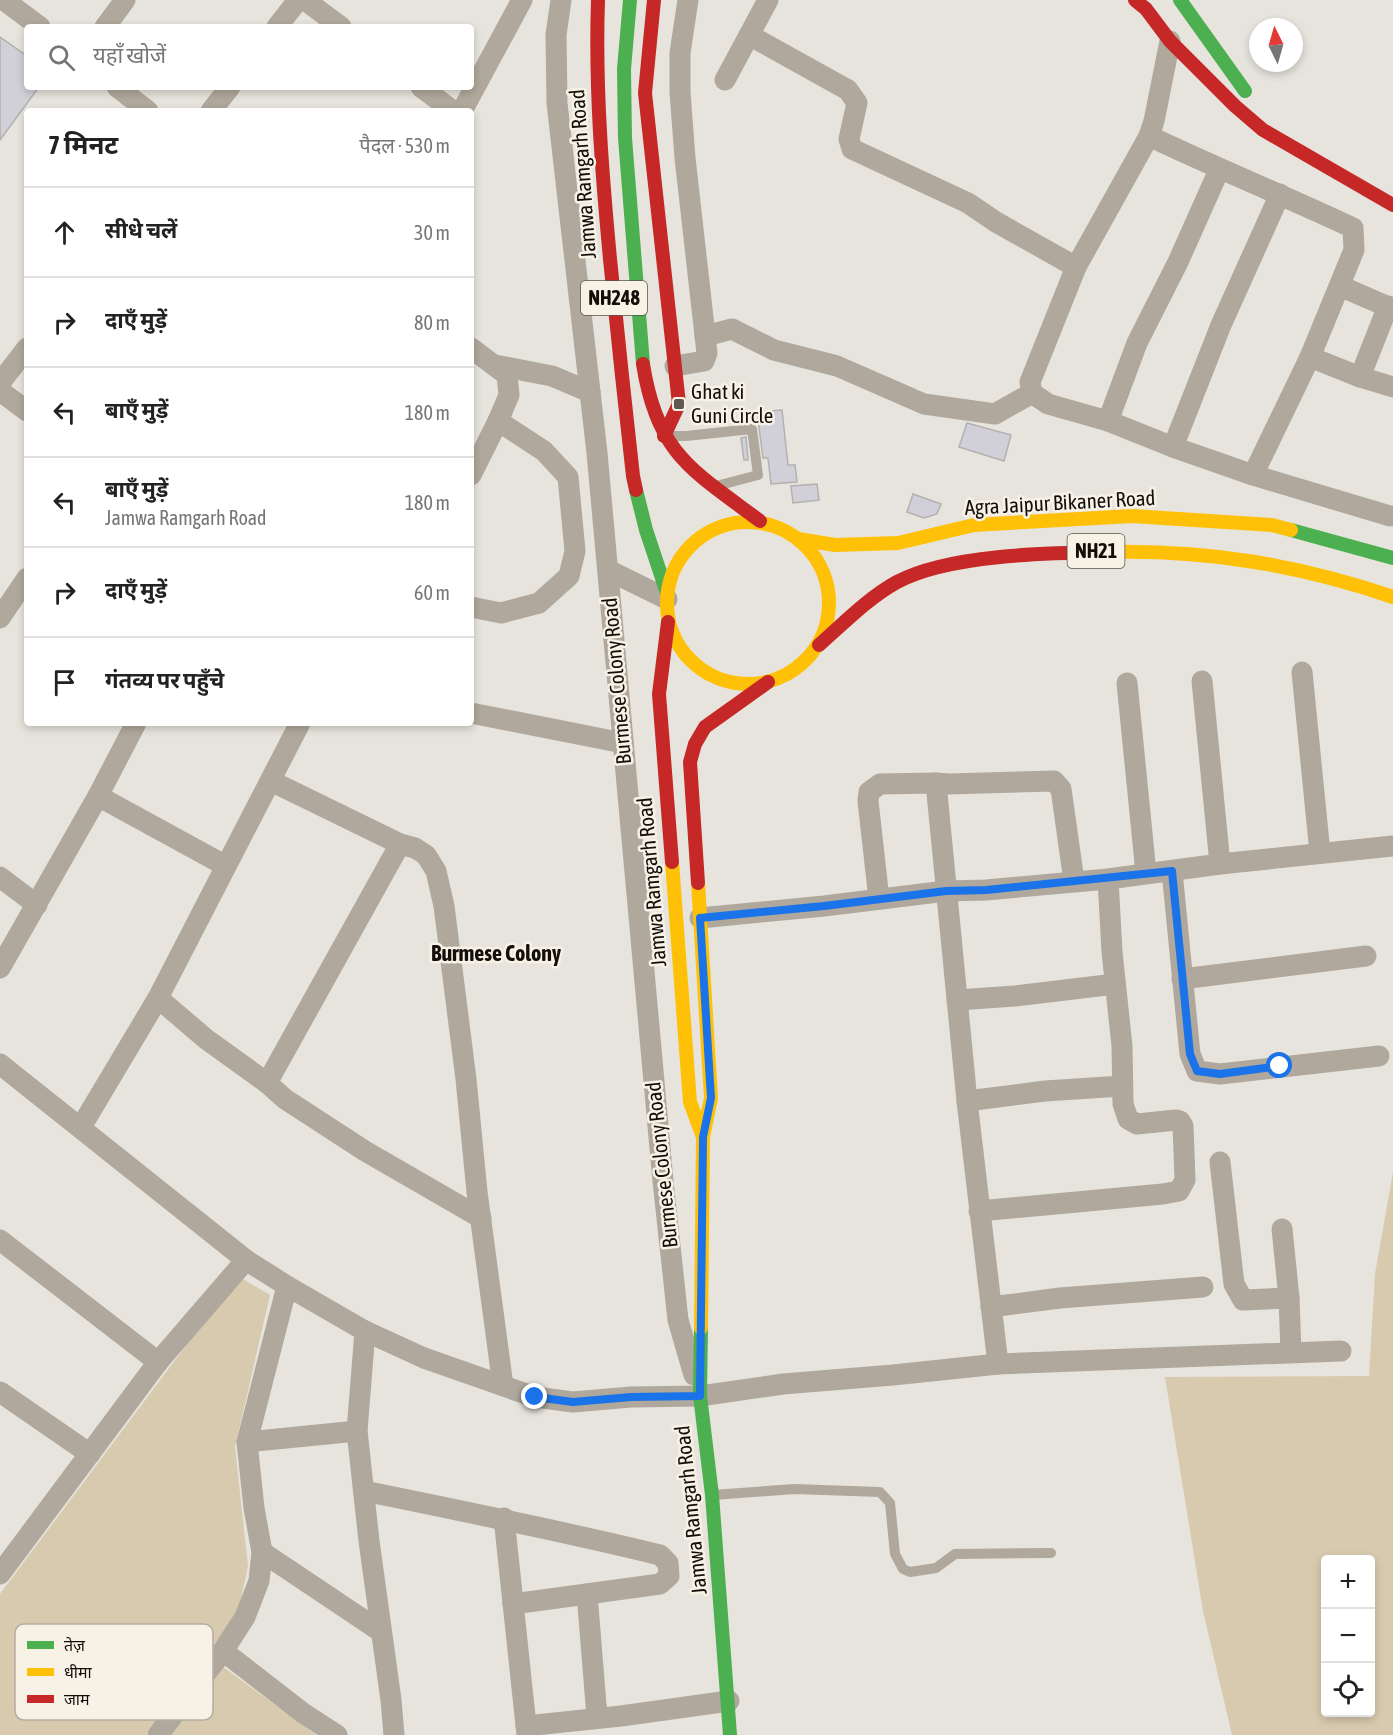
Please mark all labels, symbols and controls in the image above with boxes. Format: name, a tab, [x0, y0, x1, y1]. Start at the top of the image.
north arrow	[1249, 18, 1303, 72]
search box	[24, 24, 474, 90]
icon: search	[45, 41, 78, 74]
text: यहाँ खोजें	[93, 42, 166, 68]
street label: Jamwa Ramgarh Road	[564, 89, 600, 260]
text: 7 मिनट	[48, 130, 118, 160]
text: पैदल · 530 m	[359, 134, 450, 157]
icon: ahead	[48, 216, 81, 249]
text: सीधे चलें	[105, 217, 177, 243]
text: 30 m	[414, 221, 450, 244]
road number: NH248	[581, 281, 647, 315]
icon: right	[48, 306, 81, 339]
text: दाएँ मुड़ें	[105, 307, 167, 333]
text: 80 m	[414, 311, 450, 334]
place label: Ghat ki Guni Circle	[691, 379, 773, 427]
icon: left	[48, 396, 81, 429]
text: बाएँ मुड़ें	[105, 397, 168, 423]
marker: Ghat ki Guni Circle	[672, 397, 686, 411]
text: 180 m	[405, 401, 450, 424]
text: बाएँ मुड़ें	[105, 476, 168, 502]
street label: Agra Jaipur Bikaner Road	[964, 485, 1156, 519]
icon: left	[48, 486, 81, 519]
text: 180 m	[405, 491, 450, 514]
text: Jamwa Ramgarh Road	[105, 506, 267, 529]
road number: NH21	[1068, 534, 1124, 568]
icon: right	[48, 576, 81, 609]
text: दाएँ मुड़ें	[105, 577, 167, 603]
text: 60 m	[414, 581, 450, 604]
street label: Burmese Colony Road	[597, 597, 635, 765]
icon: arrive	[48, 666, 81, 699]
text: गंतव्य पर पहुँचे	[105, 667, 224, 693]
street label: Jamwa Ramgarh Road	[632, 797, 670, 968]
district label: Burmese Colony	[431, 940, 561, 966]
route start	[1266, 1052, 1292, 1078]
street label: Burmese Colony Road	[640, 1081, 682, 1249]
route end	[521, 1383, 547, 1409]
street label: Jamwa Ramgarh Road	[669, 1424, 711, 1596]
map controls	[1321, 1555, 1375, 1717]
button: +	[1321, 1555, 1375, 1609]
button: −	[1321, 1609, 1375, 1663]
legend	[15, 1624, 213, 1720]
text: तेज़	[64, 1636, 86, 1654]
text: धीमा	[64, 1663, 93, 1681]
button: locate	[1321, 1663, 1375, 1717]
text: जाम	[64, 1690, 90, 1708]

